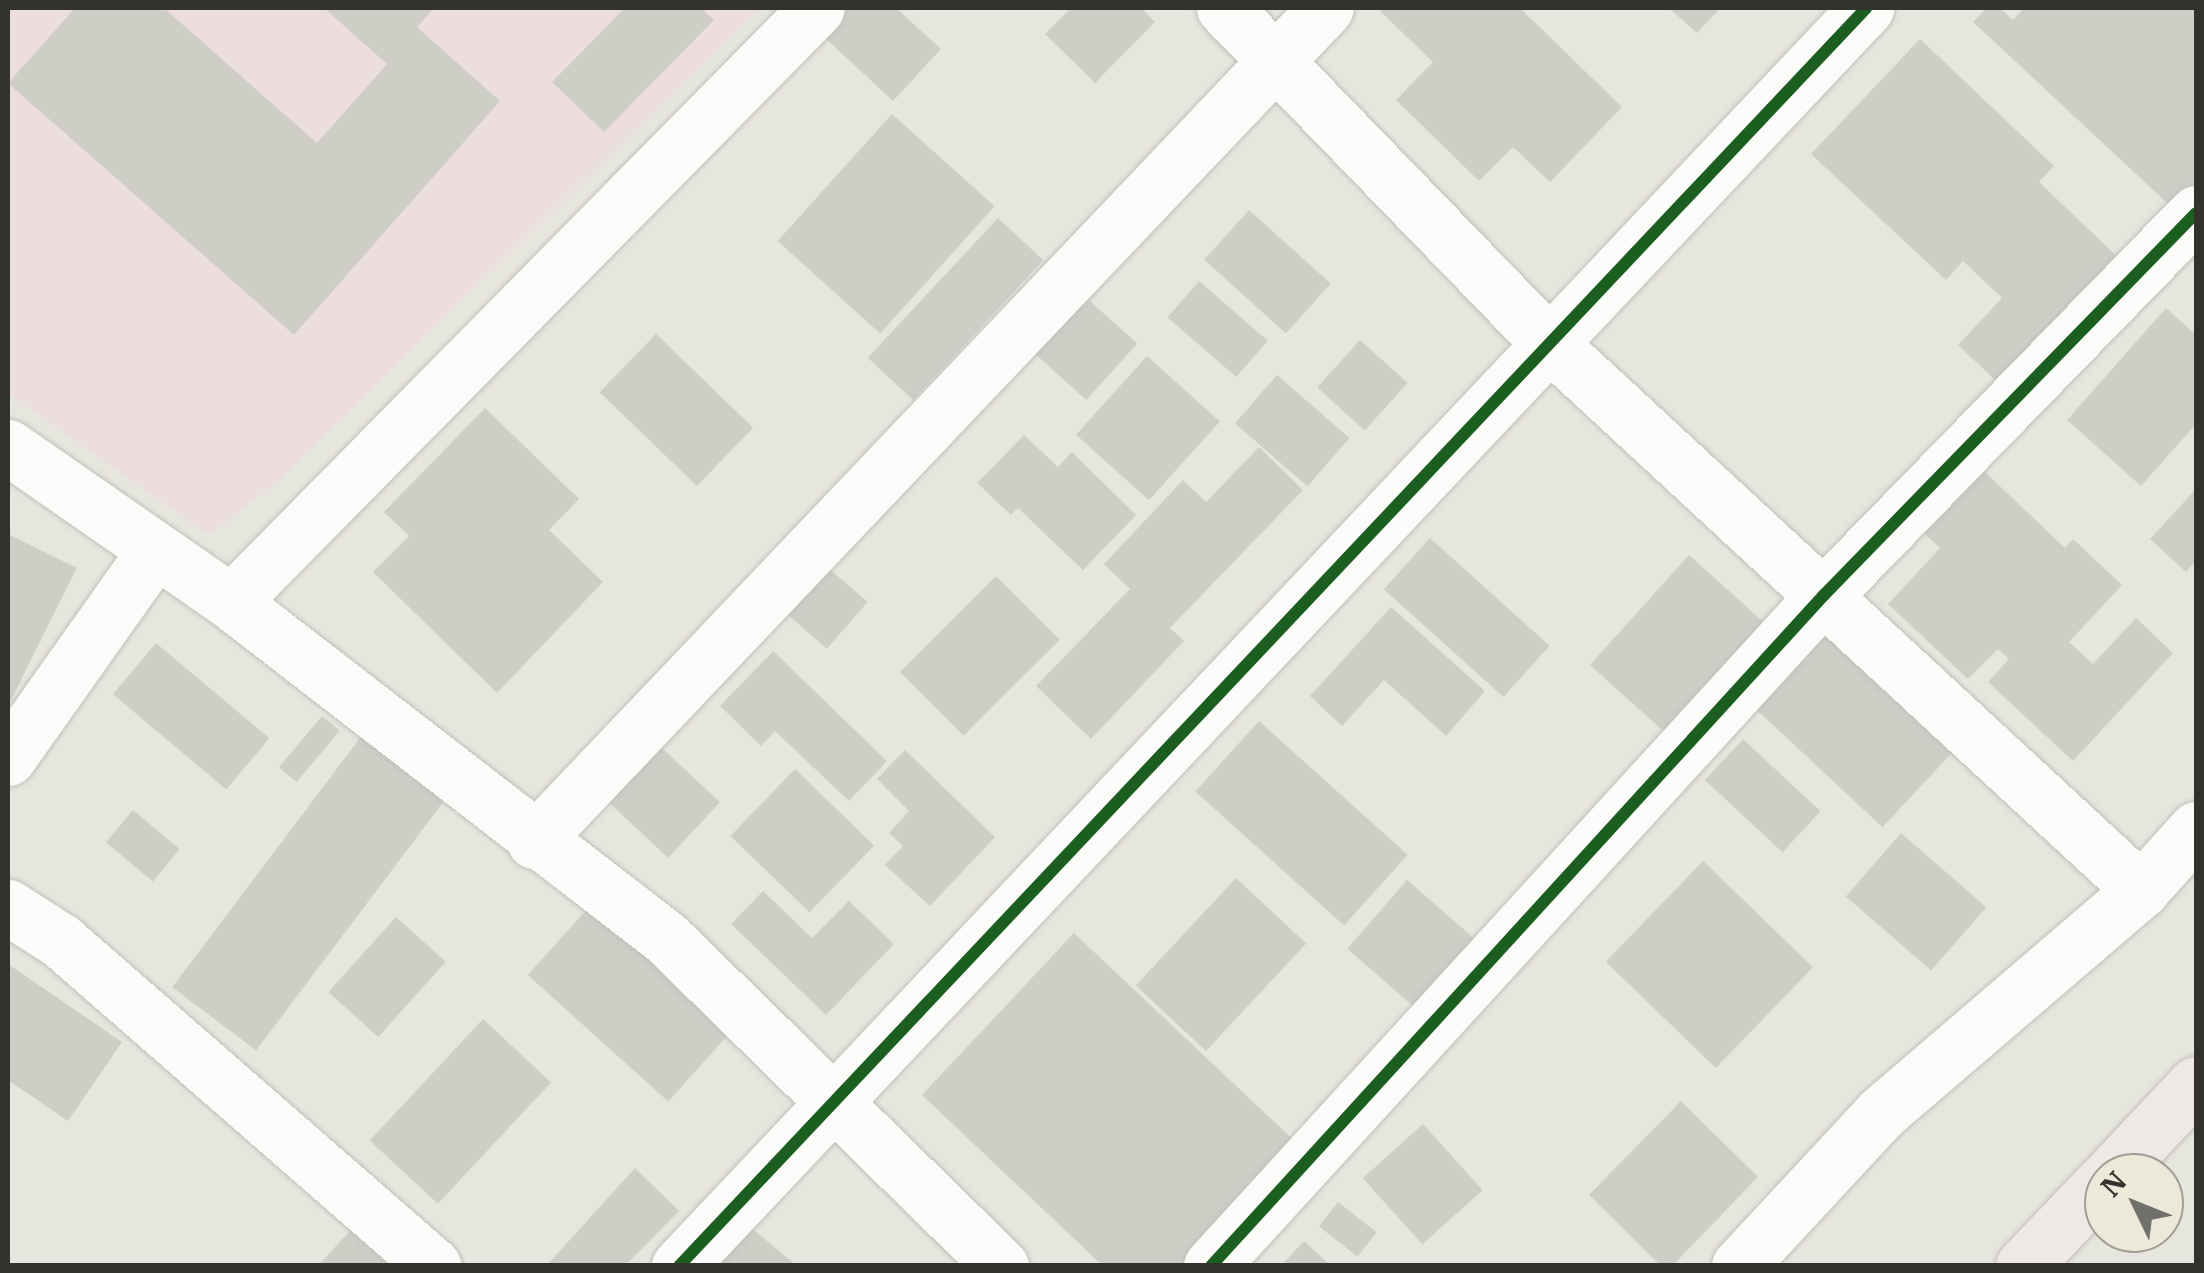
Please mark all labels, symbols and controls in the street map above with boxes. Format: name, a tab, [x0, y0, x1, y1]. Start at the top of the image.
north arrow	[2084, 1153, 2184, 1253]
text: N	[2092, 1163, 2134, 1204]

